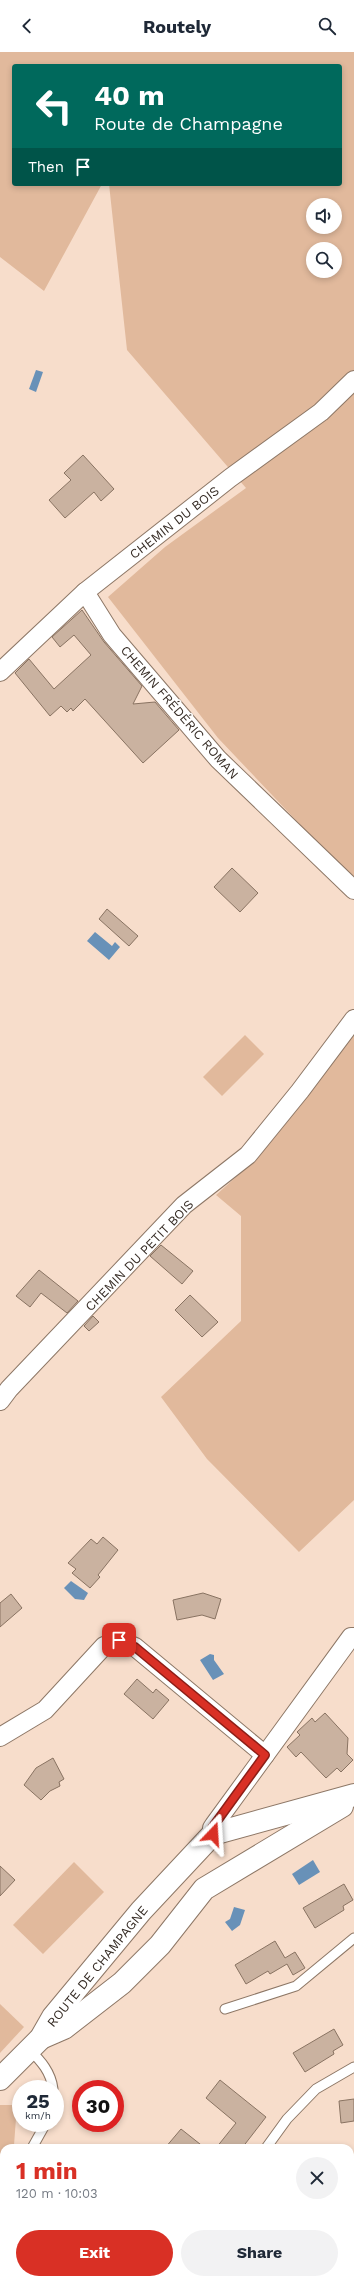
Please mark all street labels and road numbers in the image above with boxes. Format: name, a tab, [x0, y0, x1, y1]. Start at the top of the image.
street label: CHEMIN DU BOIS	[127, 483, 222, 562]
street label: CHEMIN FRÉDÉRIC ROMAN	[118, 642, 242, 782]
street label: CHEMIN DU PETIT BOIS	[82, 1197, 196, 1314]
street label: ROUTE DE CHAMPAGNE	[44, 1903, 151, 2030]

